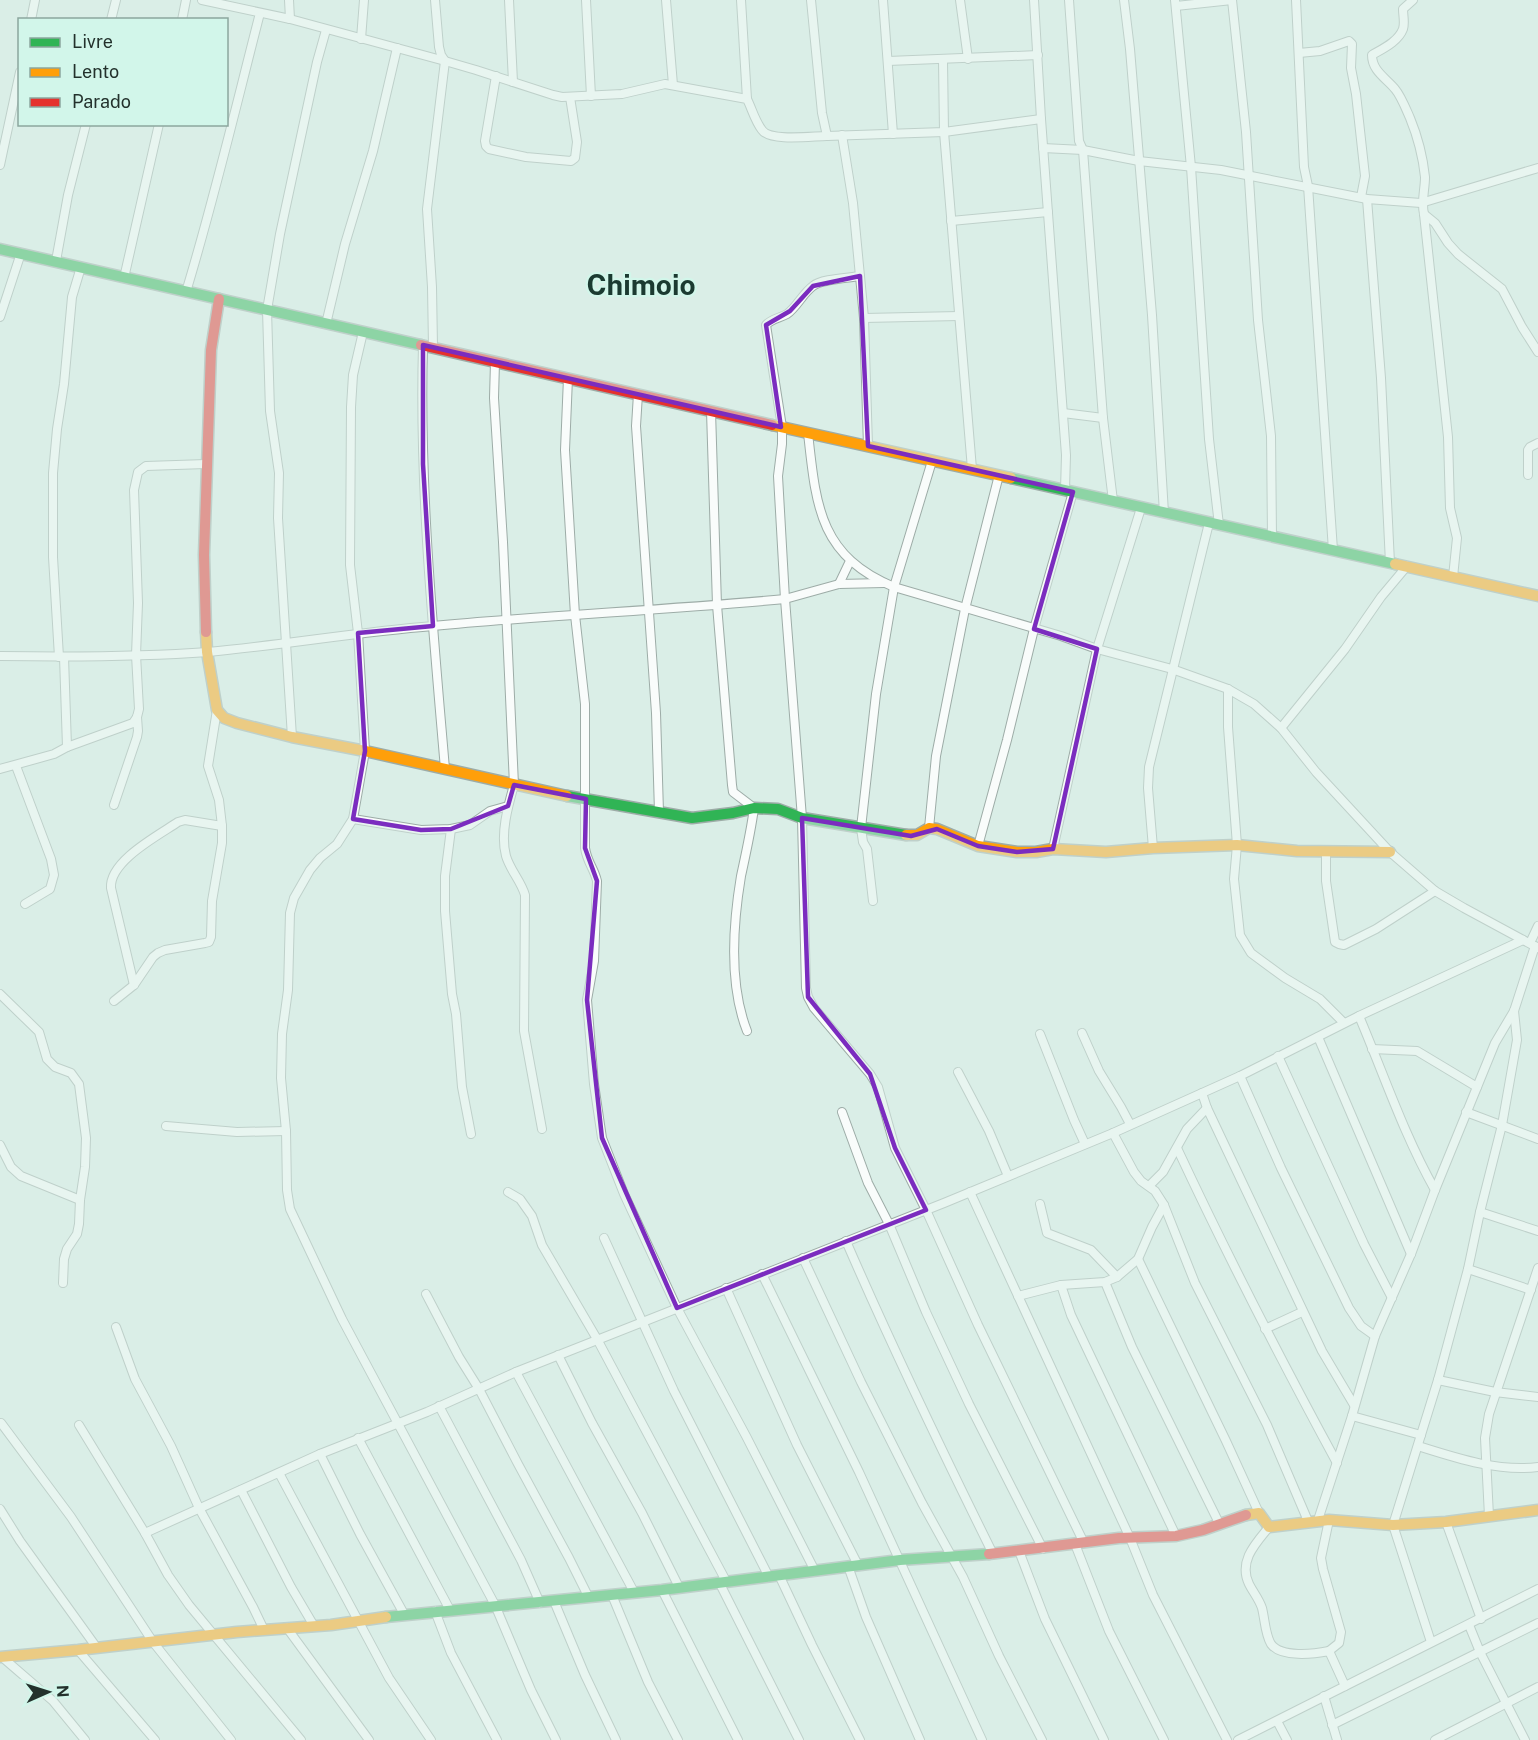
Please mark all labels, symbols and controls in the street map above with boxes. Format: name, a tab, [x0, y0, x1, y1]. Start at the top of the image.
legend	[18, 18, 228, 126]
text: Livre	[72, 31, 113, 52]
text: Lento	[72, 61, 119, 82]
text: Parado	[72, 91, 131, 112]
district label: Chimoio	[586, 268, 696, 301]
north arrow	[18, 1662, 78, 1722]
text: N	[53, 1684, 72, 1698]

